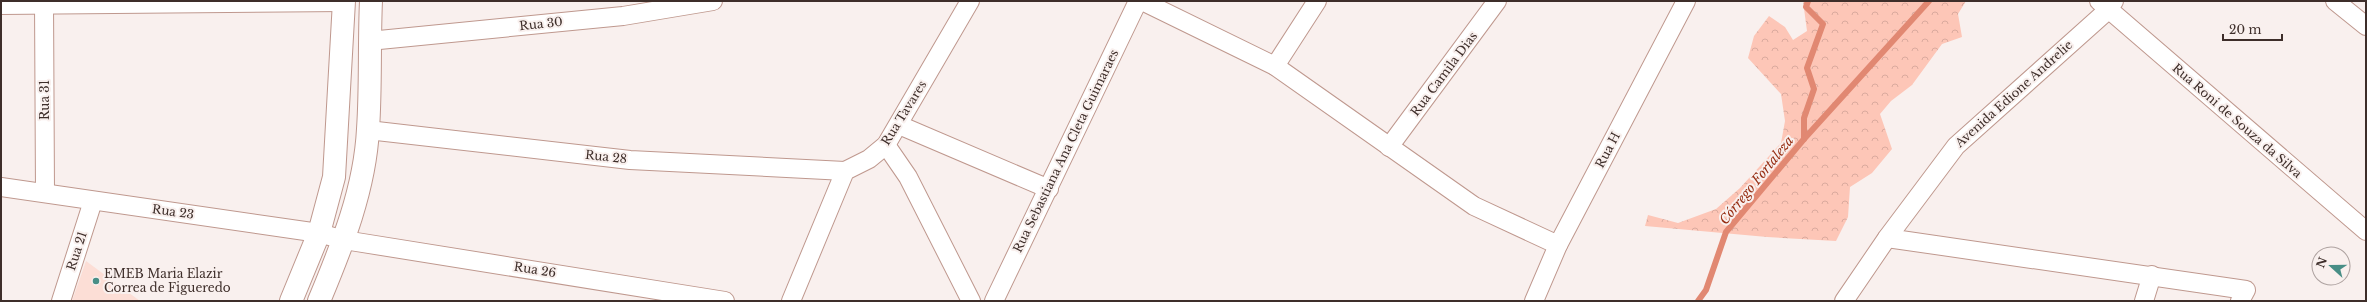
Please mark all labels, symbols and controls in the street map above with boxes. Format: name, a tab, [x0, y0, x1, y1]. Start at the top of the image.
street label: Rua 30	[519, 14, 563, 33]
scale bar	[2223, 16, 2282, 42]
text: 20 m	[2229, 22, 2261, 37]
street label: Rua Camila Dias	[1407, 29, 1480, 119]
street label: Avenida Edione Andrelie	[1951, 37, 2076, 151]
street label: Rua Sebastiana Ana Cleta Guimaraes	[1010, 47, 1121, 255]
street label: Rua Roni de Souza da Silva	[2169, 60, 2305, 181]
street label: Rua Tavares	[878, 78, 929, 148]
street label: Rua 31	[37, 80, 52, 120]
street label: Rua H	[1592, 129, 1623, 170]
water label: Córrego Fortaleza	[1716, 133, 1797, 228]
street label: Rua 28	[584, 147, 628, 166]
street label: Rua 23	[151, 201, 195, 222]
street label: Rua 21	[63, 229, 90, 272]
north arrow	[2311, 246, 2351, 286]
text: N	[2313, 254, 2330, 270]
street label: Rua 26	[513, 259, 558, 280]
place label: EMEB Maria Elazir Correa de Figueredo	[104, 266, 231, 295]
marker: EMEB Maria Elazir Correa de Figueredo	[91, 276, 101, 286]

